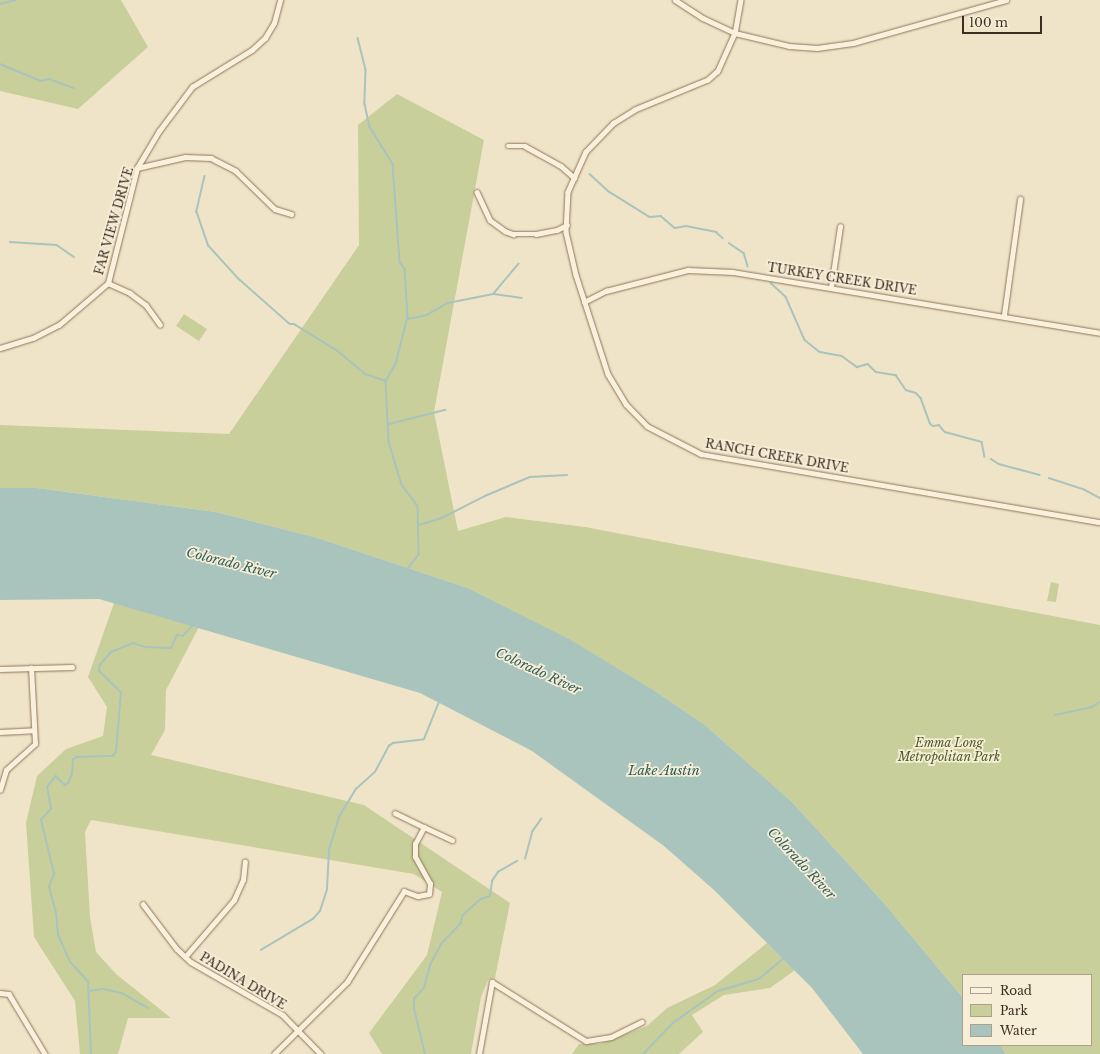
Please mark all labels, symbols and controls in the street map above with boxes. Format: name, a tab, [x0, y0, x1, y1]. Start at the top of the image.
scale bar	[964, 8, 1044, 34]
text: 100 m	[969, 15, 1008, 30]
street label: FAR VIEW DRIVE	[91, 165, 137, 277]
street label: TURKEY CREEK DRIVE	[766, 260, 918, 298]
street label: RANCH CREEK DRIVE	[704, 436, 850, 476]
water label: Colorado River	[184, 545, 278, 583]
water label: Colorado River	[493, 645, 583, 699]
park label: Emma Long Metropolitan Park	[898, 736, 1000, 764]
water label: Lake Austin	[628, 763, 700, 779]
water label: Colorado River	[764, 825, 838, 903]
street label: PADINA DRIVE	[197, 949, 289, 1013]
legend	[962, 974, 1092, 1046]
text: Road	[1000, 983, 1032, 998]
text: Park	[1000, 1003, 1028, 1018]
text: Water	[1000, 1023, 1037, 1038]

